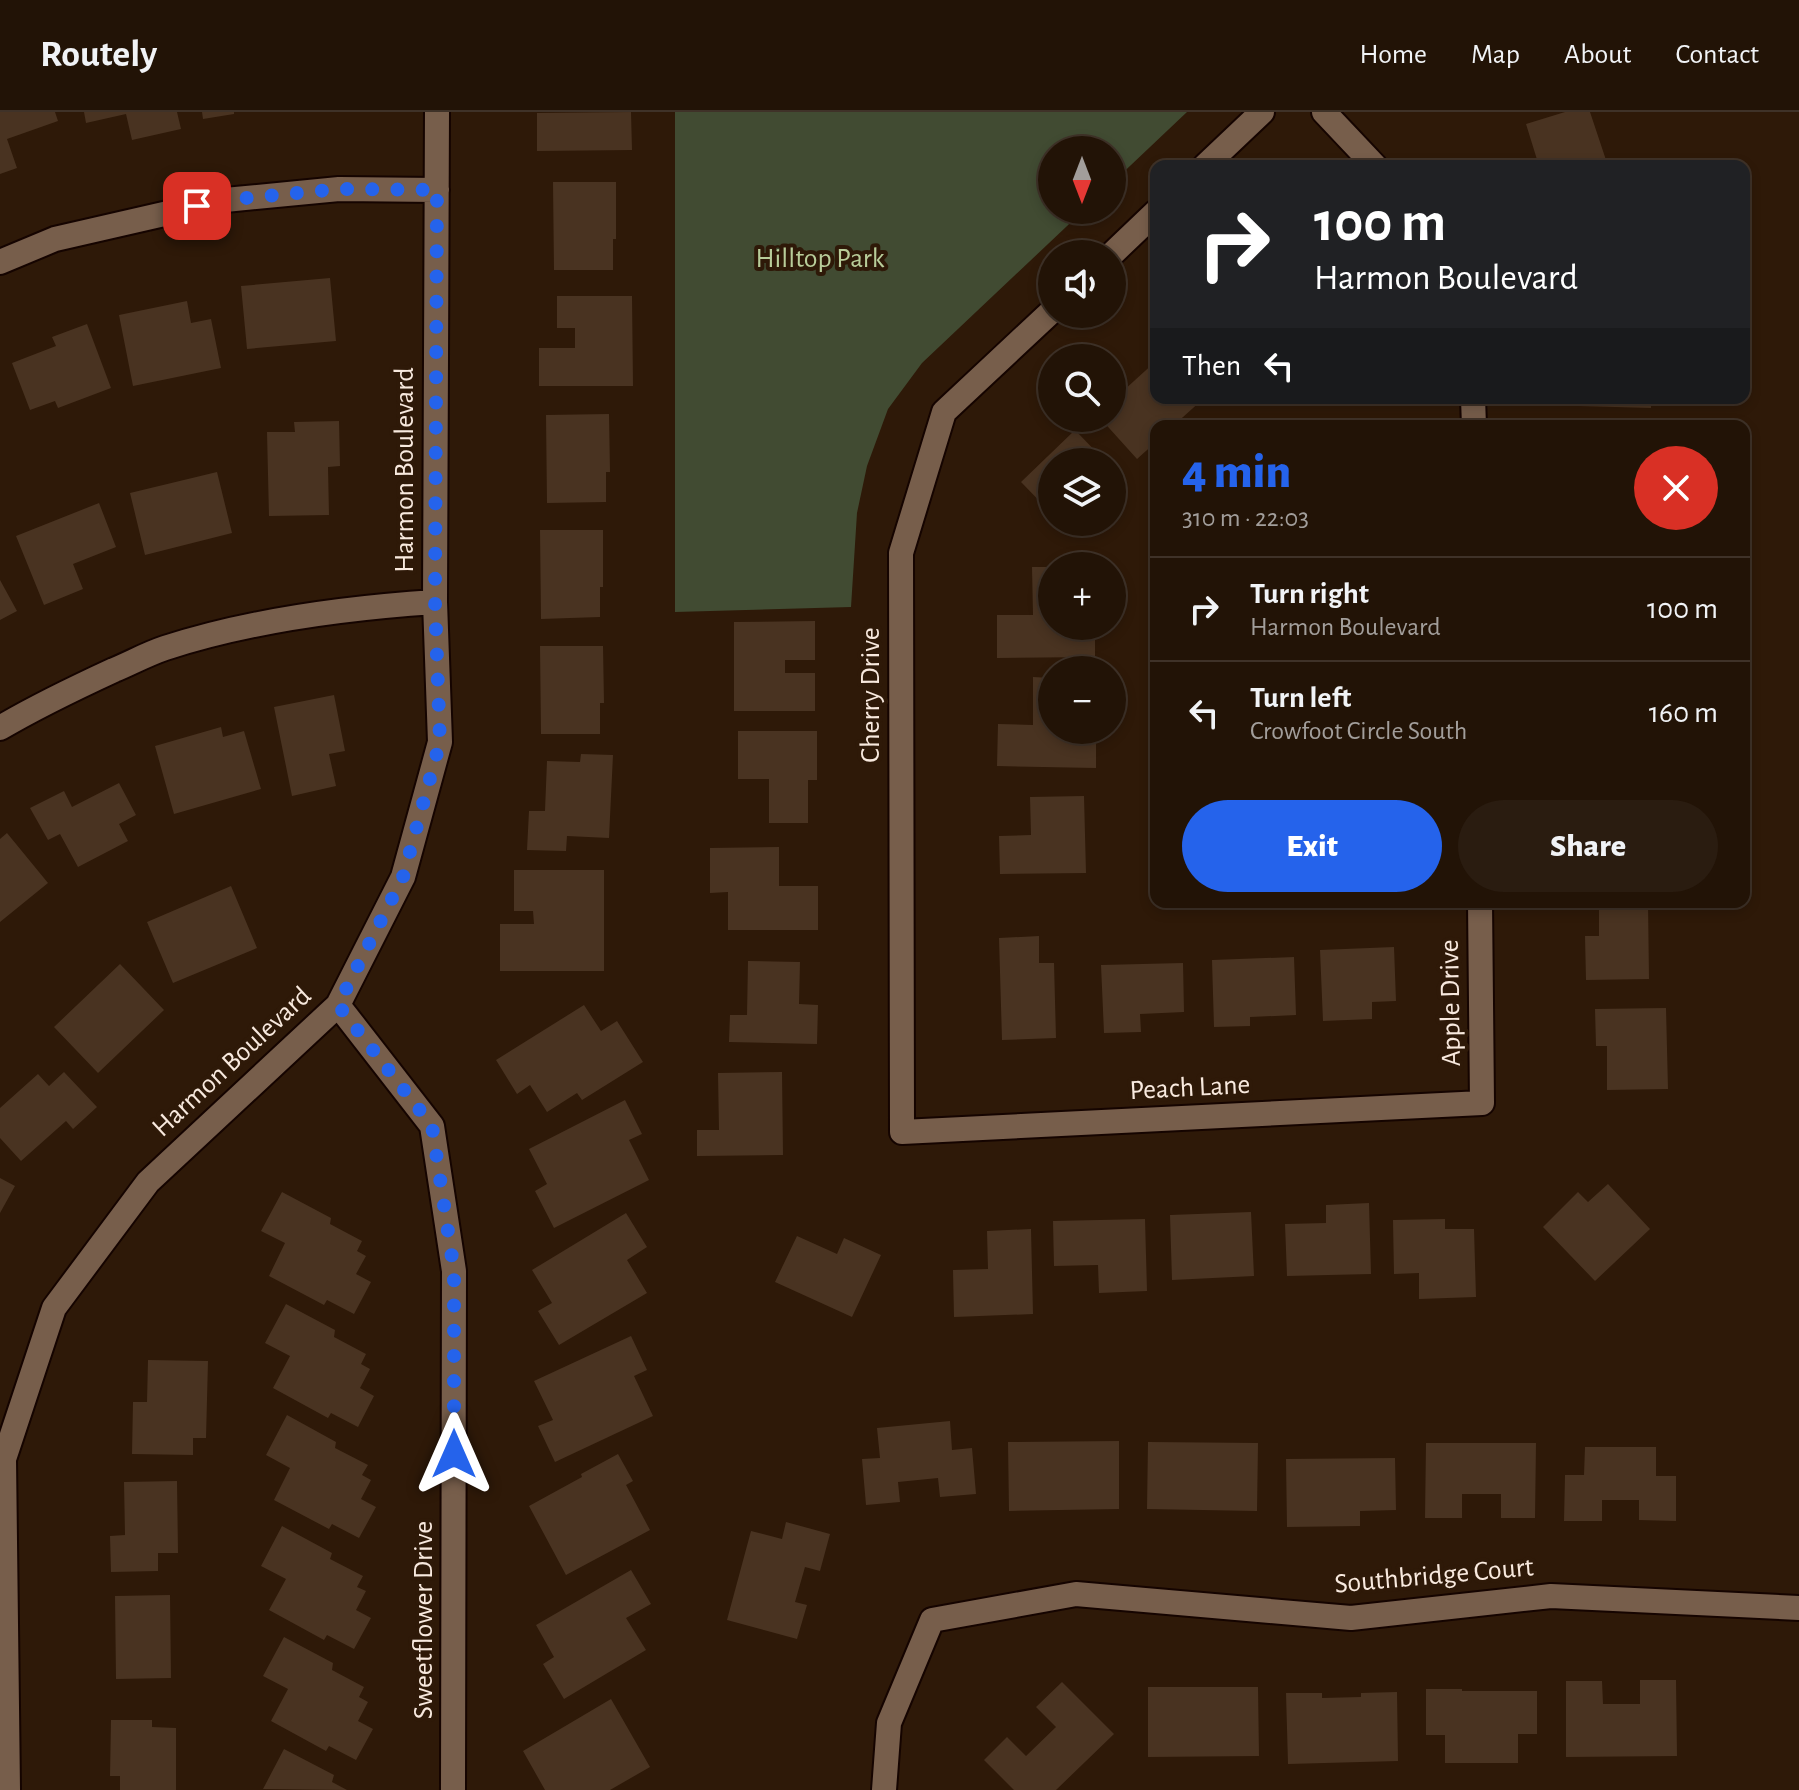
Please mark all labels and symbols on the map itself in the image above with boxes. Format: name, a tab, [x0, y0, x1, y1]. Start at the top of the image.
north arrow	[1038, 136, 1126, 224]
pin	[163, 172, 231, 240]
park label: Hilltop Park	[755, 245, 885, 273]
street label: Harmon Boulevard	[391, 367, 419, 573]
street label: Cherry Drive	[857, 627, 885, 763]
street label: Apple Drive	[1436, 939, 1466, 1067]
street label: Harmon Boulevard	[147, 982, 317, 1142]
street label: Peach Lane	[1129, 1071, 1251, 1105]
position arrow	[412, 1412, 496, 1496]
street label: Sweetflower Drive	[410, 1521, 438, 1719]
street label: Southbridge Court	[1333, 1553, 1535, 1599]

